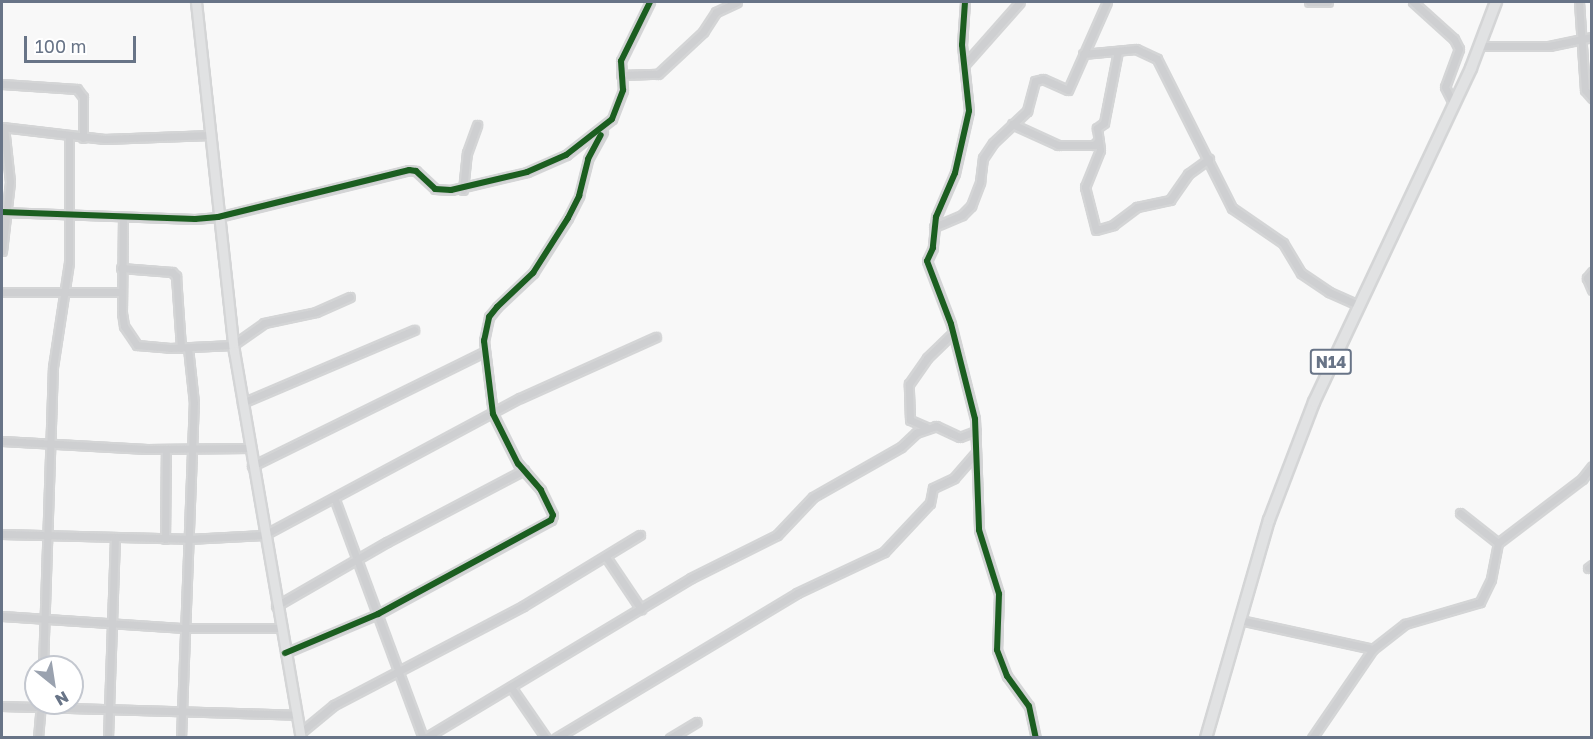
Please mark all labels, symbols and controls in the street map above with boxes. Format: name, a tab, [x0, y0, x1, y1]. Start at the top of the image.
scale bar	[27, 24, 140, 62]
text: 100 m	[35, 35, 86, 57]
road number: N14	[1308, 349, 1354, 375]
north arrow	[24, 655, 84, 715]
text: N	[52, 687, 72, 711]

